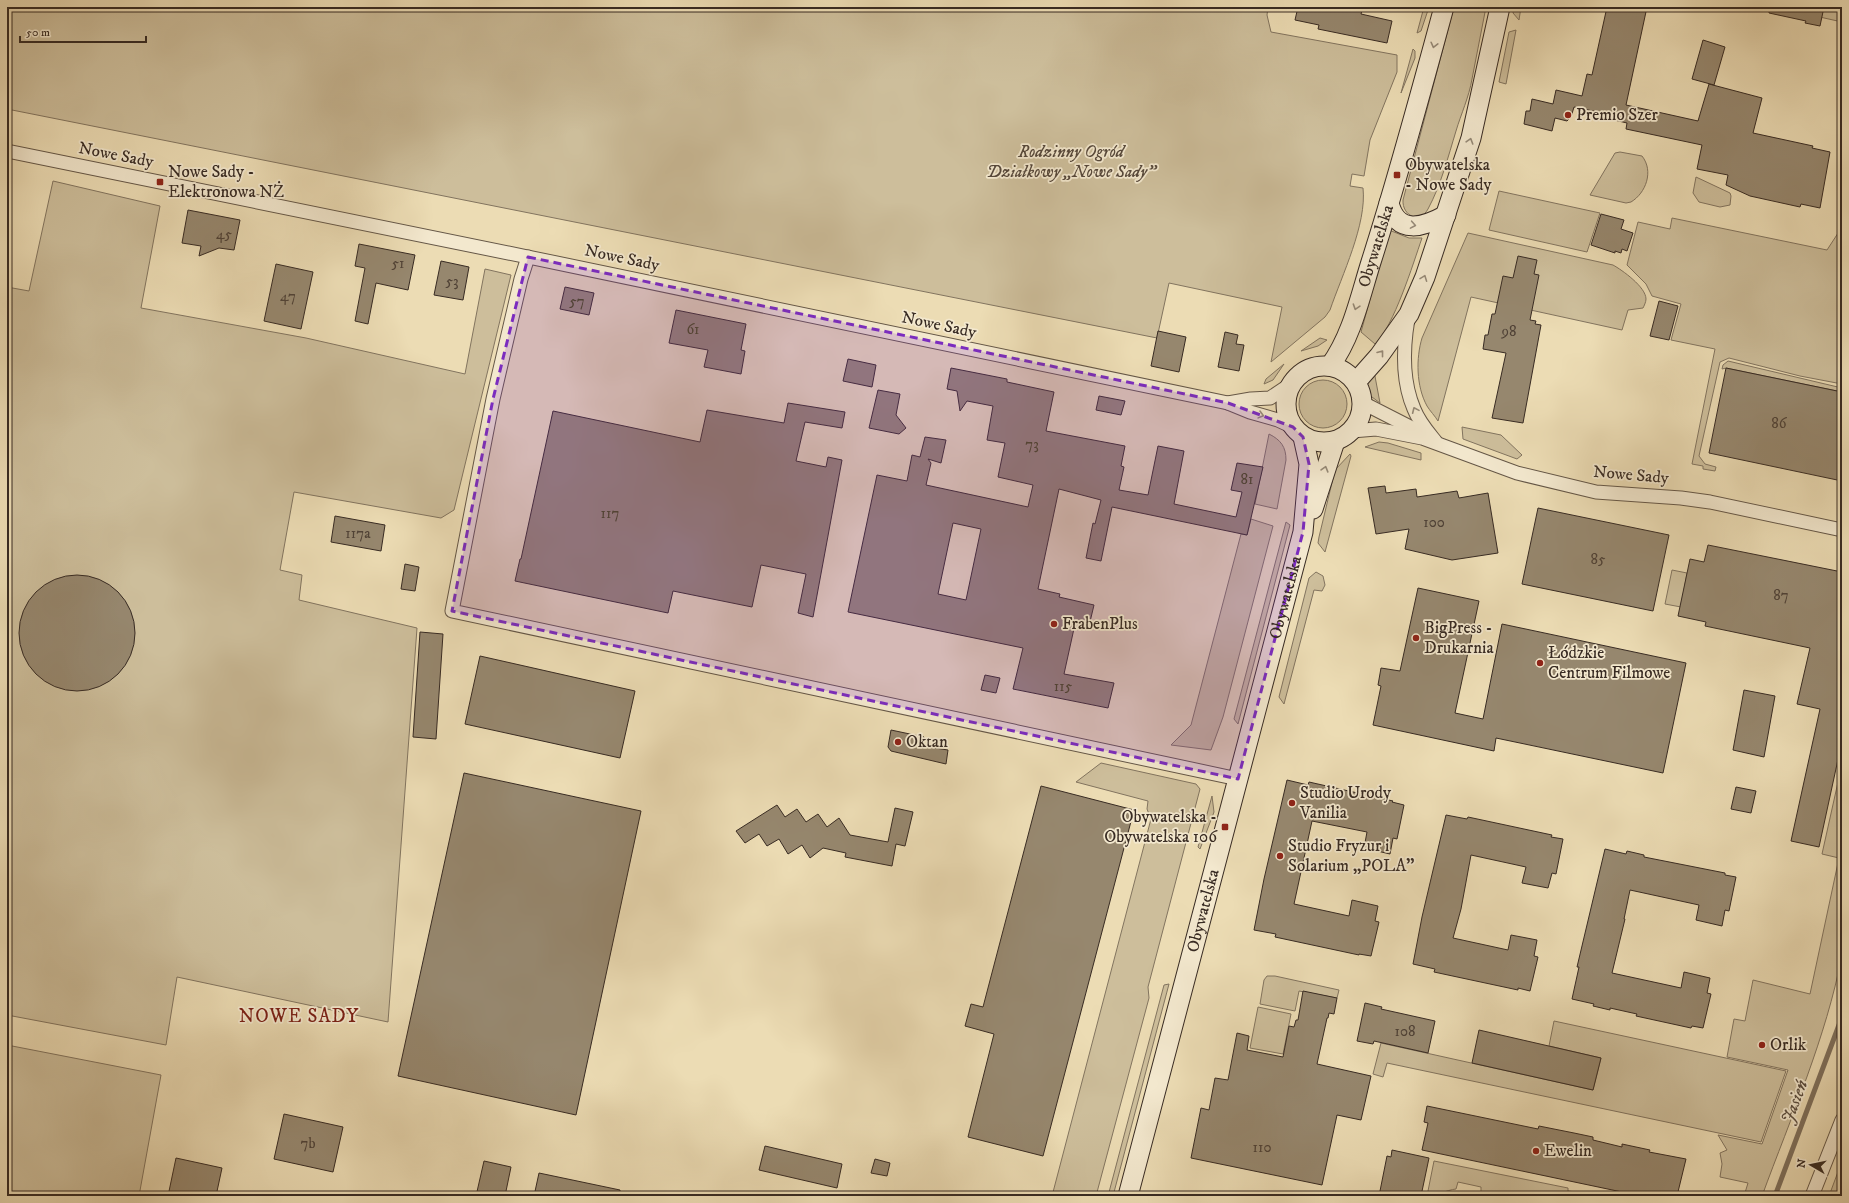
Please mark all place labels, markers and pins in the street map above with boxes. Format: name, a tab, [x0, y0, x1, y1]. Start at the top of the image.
place label: Premio Szer	[1576, 104, 1659, 126]
marker: Premio Szer	[1563, 110, 1573, 120]
place label: Obywatelska - Nowe Sady	[1405, 154, 1492, 196]
place label: Nowe Sady - Elektronowa NŻ	[168, 161, 284, 203]
marker: Obywatelska - Nowe Sady	[1392, 170, 1402, 180]
marker: Nowe Sady - Elektronowa NŻ	[155, 177, 165, 187]
place label: FrabenPlus	[1062, 613, 1138, 635]
place label: BigPress - Drukarnia	[1424, 617, 1494, 659]
marker: FrabenPlus	[1049, 619, 1059, 629]
marker: BigPress - Drukarnia	[1411, 633, 1421, 643]
place label: Łódzkie Centrum Filmowe	[1548, 642, 1670, 684]
marker: Łódzkie Centrum Filmowe	[1535, 658, 1545, 668]
place label: Oktan	[906, 731, 948, 753]
marker: Oktan	[893, 737, 903, 747]
place label: Studio Urody Vanilia	[1299, 782, 1392, 824]
marker: Studio Urody Vanilia	[1287, 798, 1297, 808]
place label: Obywatelska - Obywatelska 106	[1104, 806, 1218, 848]
marker: Obywatelska - Obywatelska 106	[1220, 822, 1230, 832]
place label: Studio Fryzur i Solarium „POLA”	[1288, 835, 1414, 877]
marker: Studio Fryzur i Solarium „POLA”	[1275, 851, 1285, 861]
place label: Orlik	[1770, 1034, 1807, 1056]
marker: Orlik	[1757, 1040, 1767, 1050]
place label: Ewelin	[1544, 1140, 1592, 1162]
marker: Ewelin	[1531, 1146, 1541, 1156]

